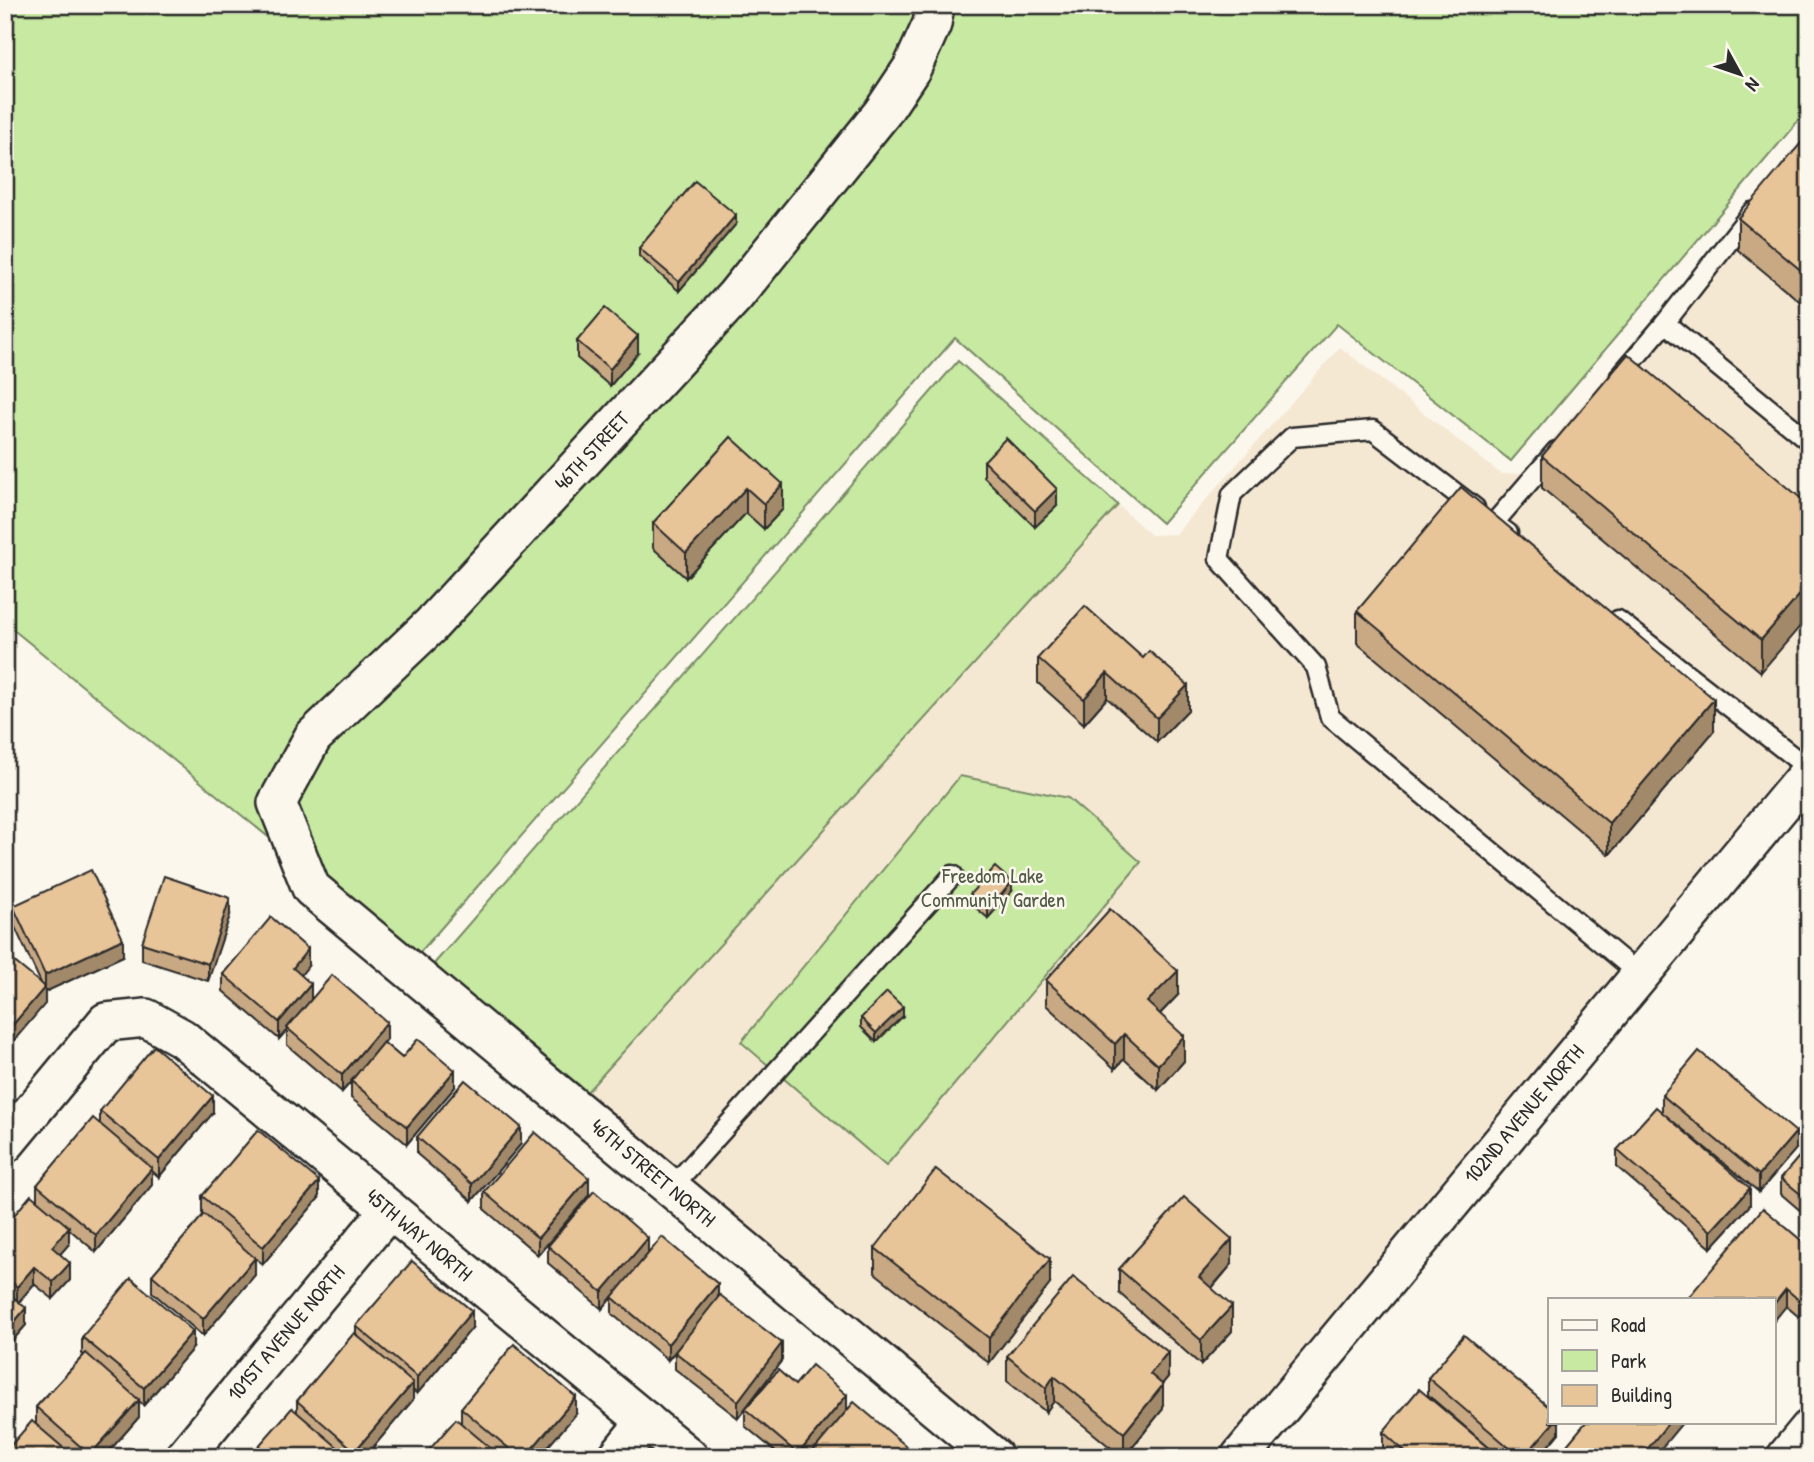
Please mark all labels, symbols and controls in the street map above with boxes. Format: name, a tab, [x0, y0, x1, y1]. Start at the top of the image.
north arrow	[1706, 38, 1776, 108]
text: N	[1740, 73, 1766, 97]
street label: 46TH STREET	[548, 404, 636, 496]
park label: Freedom Lake Community Garden	[921, 861, 1065, 914]
street label: 102ND AVENUE NORTH	[1457, 1038, 1590, 1189]
street label: 46TH STREET NORTH	[585, 1112, 722, 1234]
street label: 45TH WAY NORTH	[360, 1182, 479, 1288]
street label: 101ST AVENUE NORTH	[220, 1258, 351, 1407]
legend	[1548, 1298, 1776, 1424]
text: Road	[1611, 1310, 1645, 1339]
text: Park	[1611, 1346, 1646, 1375]
text: Building	[1611, 1380, 1672, 1409]

